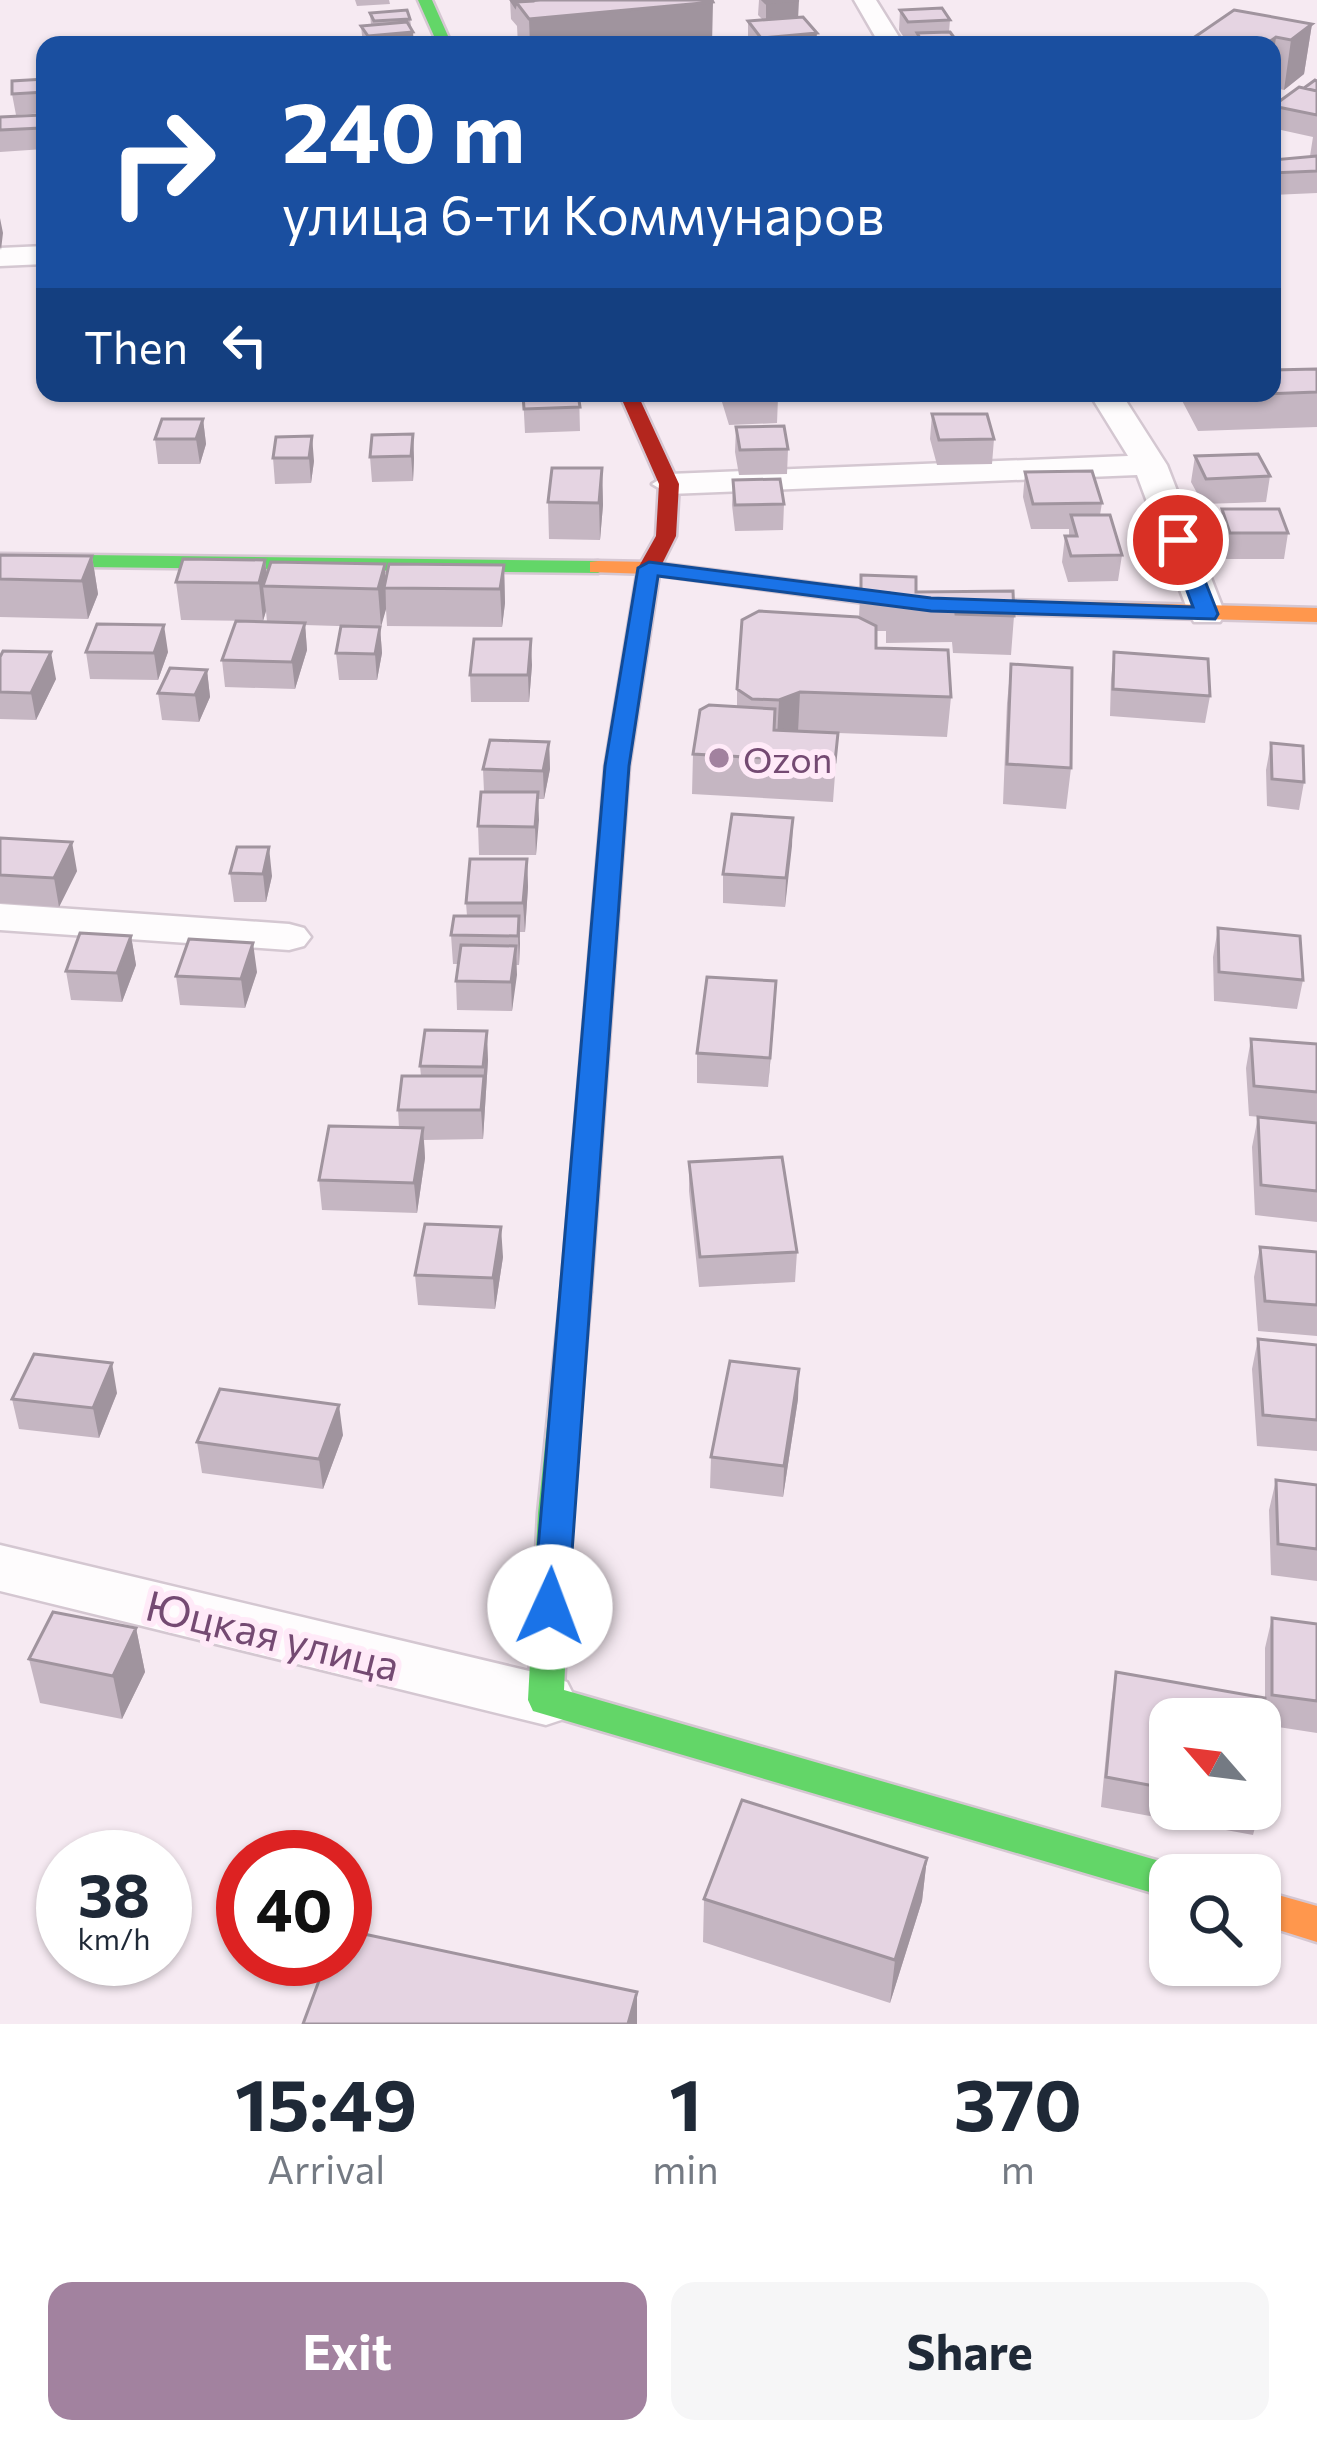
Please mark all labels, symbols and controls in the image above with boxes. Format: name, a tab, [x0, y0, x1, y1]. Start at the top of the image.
text: 240 m	[282, 78, 525, 180]
icon: right	[84, 84, 240, 240]
text: улица 6-ти Коммунаров	[282, 180, 885, 246]
icon: left	[212, 312, 278, 378]
text: Then	[84, 318, 188, 373]
pin	[1127, 489, 1229, 591]
icon: arrive	[1145, 507, 1211, 573]
place label: Ozon	[743, 736, 832, 780]
marker: Ozon	[706, 745, 732, 771]
position arrow	[487, 1544, 613, 1670]
street label: Юцкая улица	[141, 1577, 405, 1691]
north arrow	[1149, 1698, 1281, 1830]
map controls	[1149, 1698, 1281, 1986]
speed limit sign: 40	[216, 1830, 372, 1986]
button: search	[1149, 1854, 1281, 1986]
text: 38	[78, 1856, 150, 1929]
text: km/h	[78, 1919, 150, 1956]
text: 15:49	[235, 2058, 417, 2146]
text: 1	[669, 2058, 702, 2146]
text: 370	[954, 2058, 1082, 2146]
text: Arrival	[267, 2144, 385, 2192]
text: min	[652, 2144, 719, 2192]
text: m	[1001, 2144, 1035, 2192]
button: Exit	[48, 2282, 647, 2420]
button: Share	[671, 2282, 1269, 2420]

